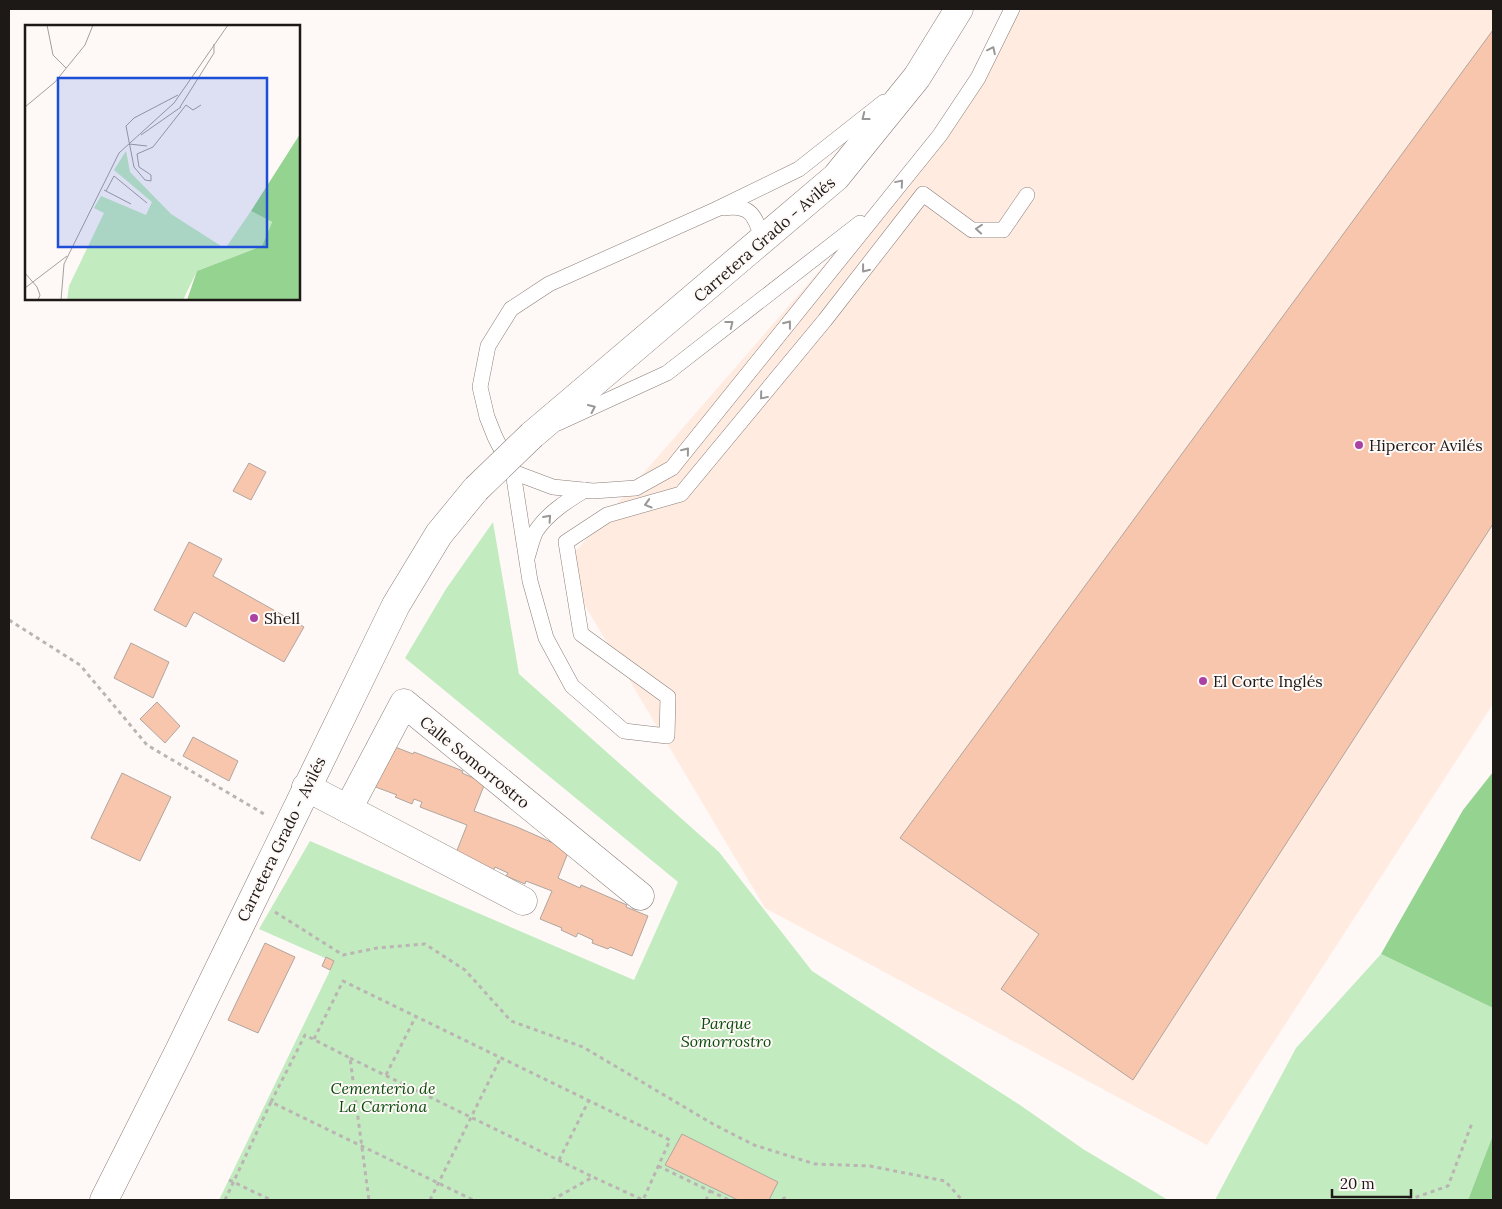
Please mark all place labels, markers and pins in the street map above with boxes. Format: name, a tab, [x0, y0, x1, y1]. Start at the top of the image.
place label: Hipercor Avilés	[1369, 435, 1483, 455]
marker: Hipercor Avilés	[1353, 439, 1365, 451]
place label: Shell	[264, 608, 300, 628]
marker: Shell	[248, 612, 260, 624]
place label: El Corte Inglés	[1213, 671, 1323, 691]
marker: El Corte Inglés	[1197, 675, 1209, 687]

